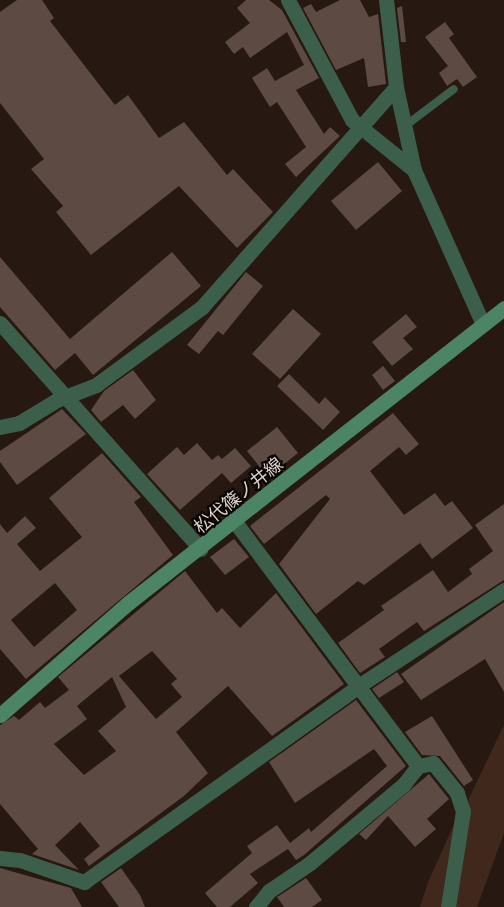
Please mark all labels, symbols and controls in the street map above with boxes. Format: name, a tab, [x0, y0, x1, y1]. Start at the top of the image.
street label: 松代篠ノ井線	[189, 453, 287, 537]

